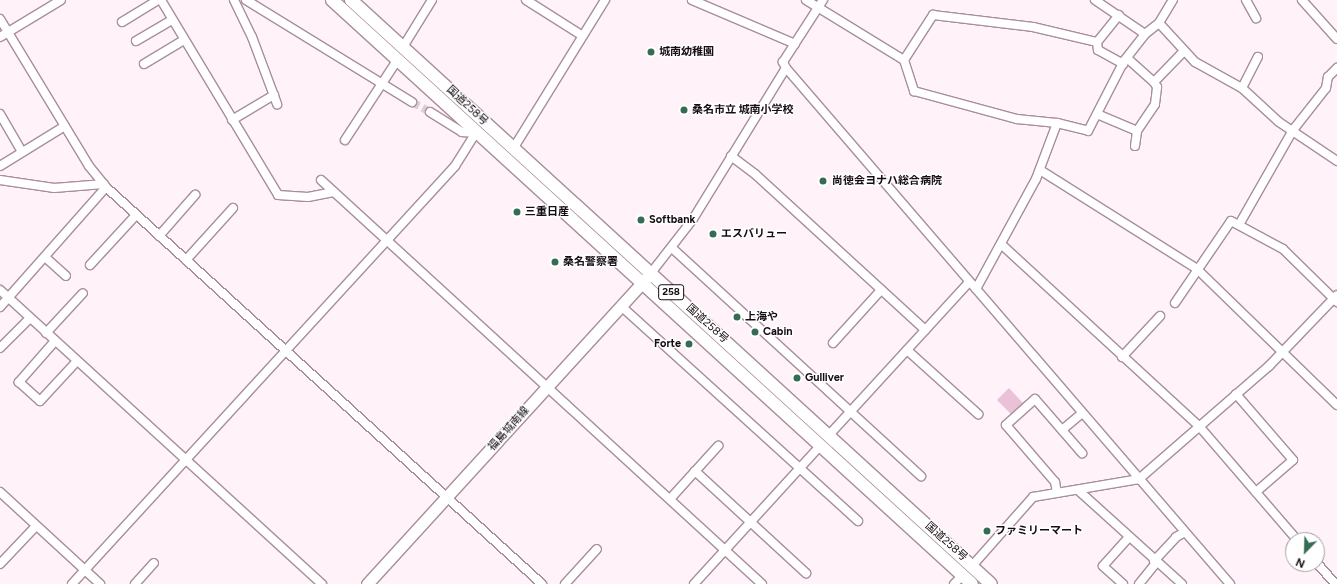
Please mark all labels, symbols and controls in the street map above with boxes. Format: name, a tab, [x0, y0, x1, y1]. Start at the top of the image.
place label: 城南幼稚園	[659, 45, 714, 59]
marker: 城南幼稚園	[646, 47, 656, 57]
street label: 国道258号	[443, 83, 491, 129]
place label: 桑名市立 城南小学校	[692, 103, 794, 117]
marker: 桑名市立 城南小学校	[679, 105, 689, 115]
place label: 尚徳会ヨナハ総合病院	[832, 174, 942, 188]
marker: 尚徳会ヨナハ総合病院	[817, 175, 829, 187]
place label: 三重日産	[525, 205, 569, 219]
marker: 三重日産	[512, 207, 522, 217]
place label: Softbank	[649, 213, 695, 227]
marker: Softbank	[636, 215, 646, 225]
place label: エスバリュー	[721, 227, 787, 241]
marker: エスバリュー	[708, 229, 718, 239]
place label: 桑名警察署	[563, 255, 618, 269]
marker: 桑名警察署	[550, 257, 560, 267]
road number: 258	[658, 284, 684, 300]
street label: 国道258号	[683, 302, 731, 346]
place label: 上海や	[745, 310, 778, 324]
marker: 上海や	[732, 312, 742, 322]
place label: Cabin	[763, 325, 793, 339]
marker: Cabin	[750, 327, 760, 337]
place label: Forte	[654, 337, 681, 351]
marker: Forte	[684, 339, 694, 349]
place label: Gulliver	[805, 371, 844, 385]
marker: Gulliver	[792, 373, 802, 383]
street label: 福島城南線	[486, 404, 532, 454]
street label: 国道258号	[922, 520, 970, 564]
place label: ファミリーマート	[995, 524, 1083, 538]
marker: ファミリーマート	[982, 526, 992, 536]
north arrow	[1285, 532, 1325, 572]
text: N	[1294, 555, 1307, 570]

